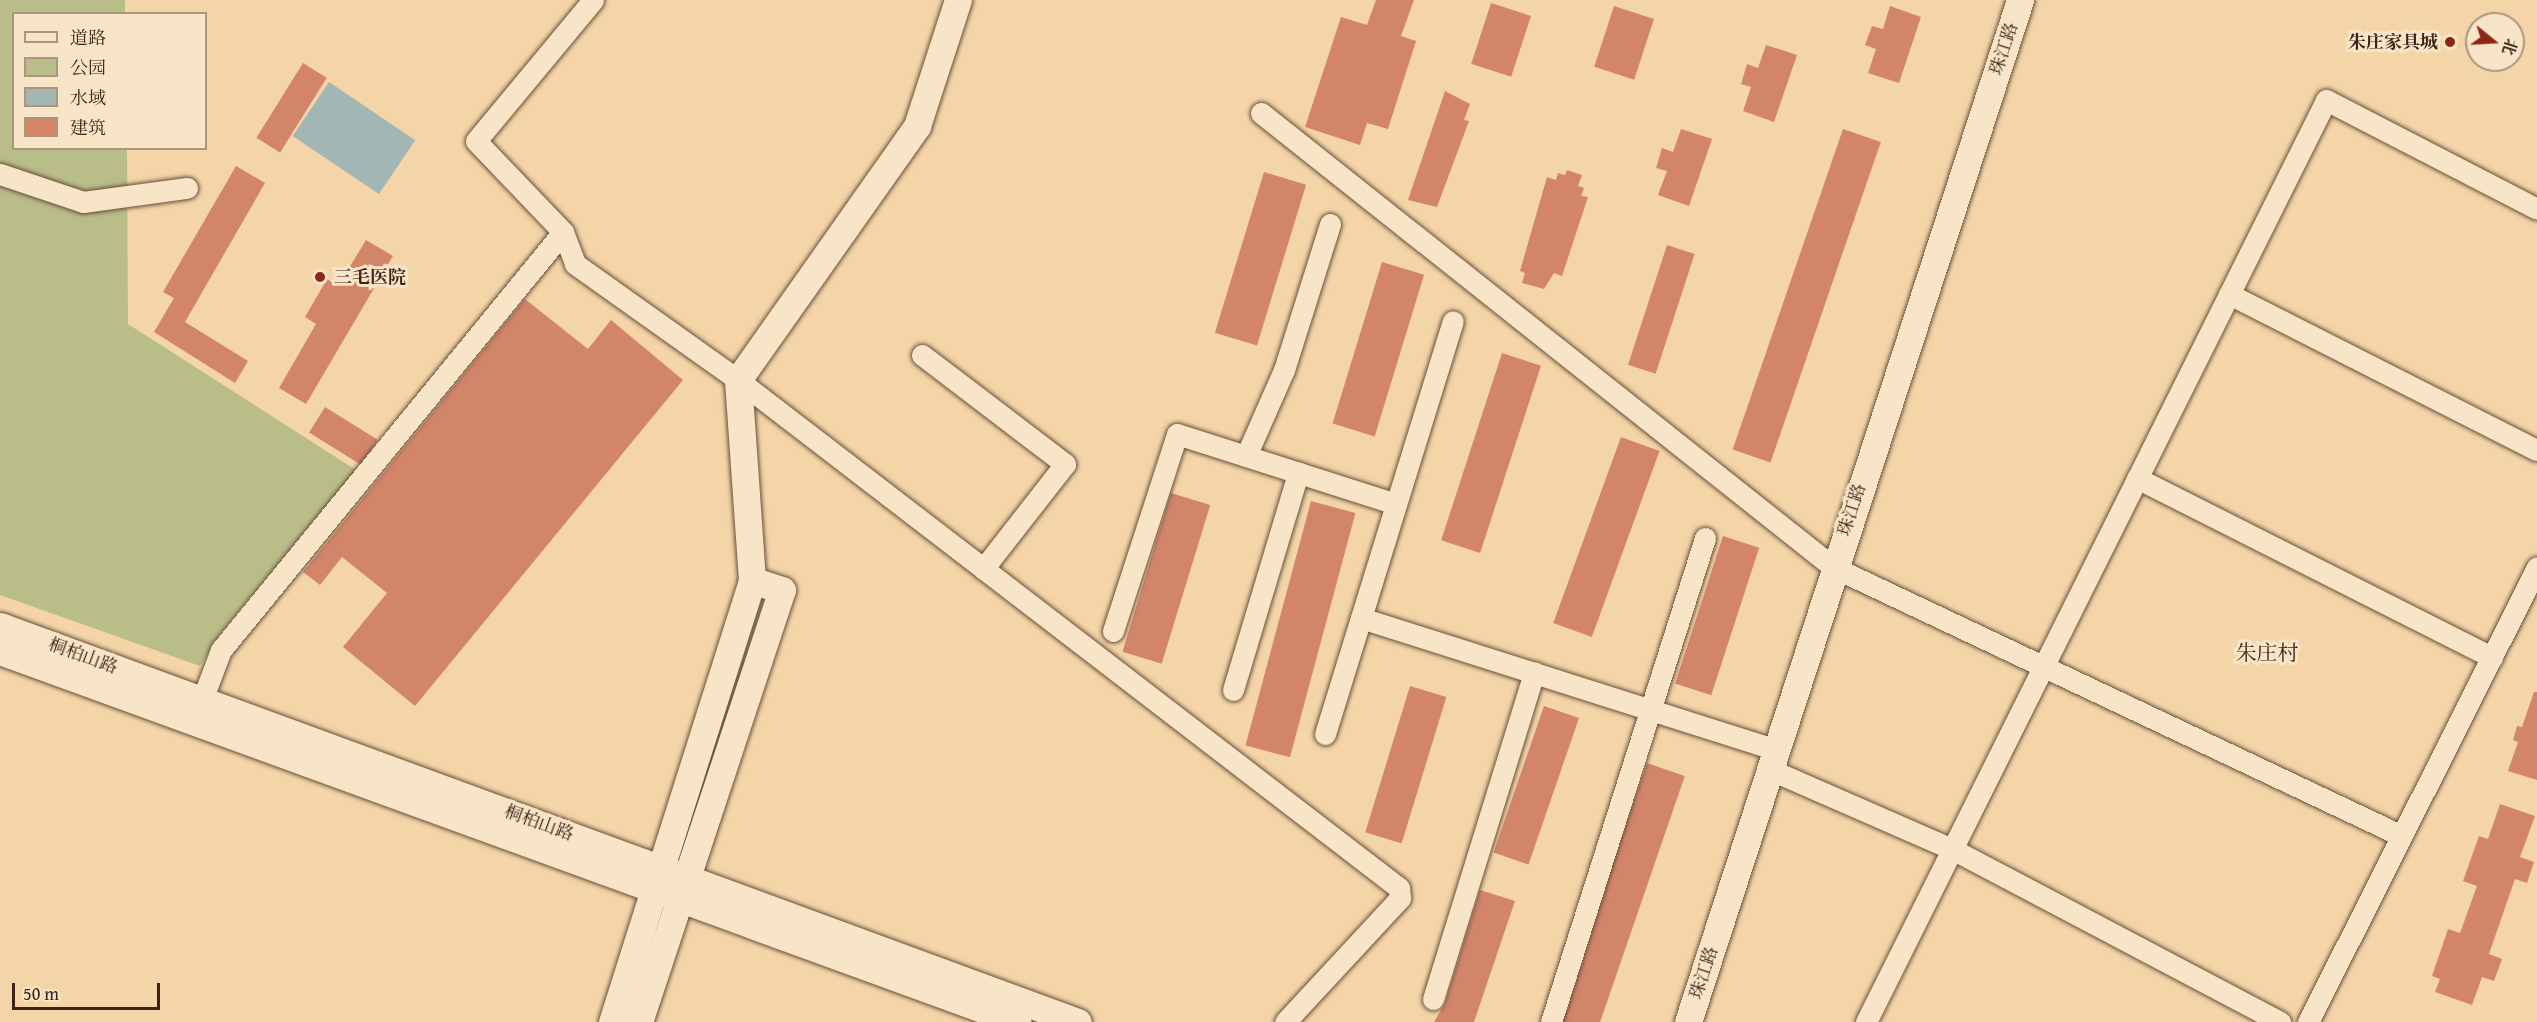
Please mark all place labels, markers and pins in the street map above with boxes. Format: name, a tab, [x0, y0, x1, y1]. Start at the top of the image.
place label: 朱庄家具城	[2348, 31, 2438, 53]
marker: 朱庄家具城	[2443, 35, 2457, 49]
place label: 三毛医院	[334, 266, 406, 288]
marker: 三毛医院	[311, 268, 329, 286]

